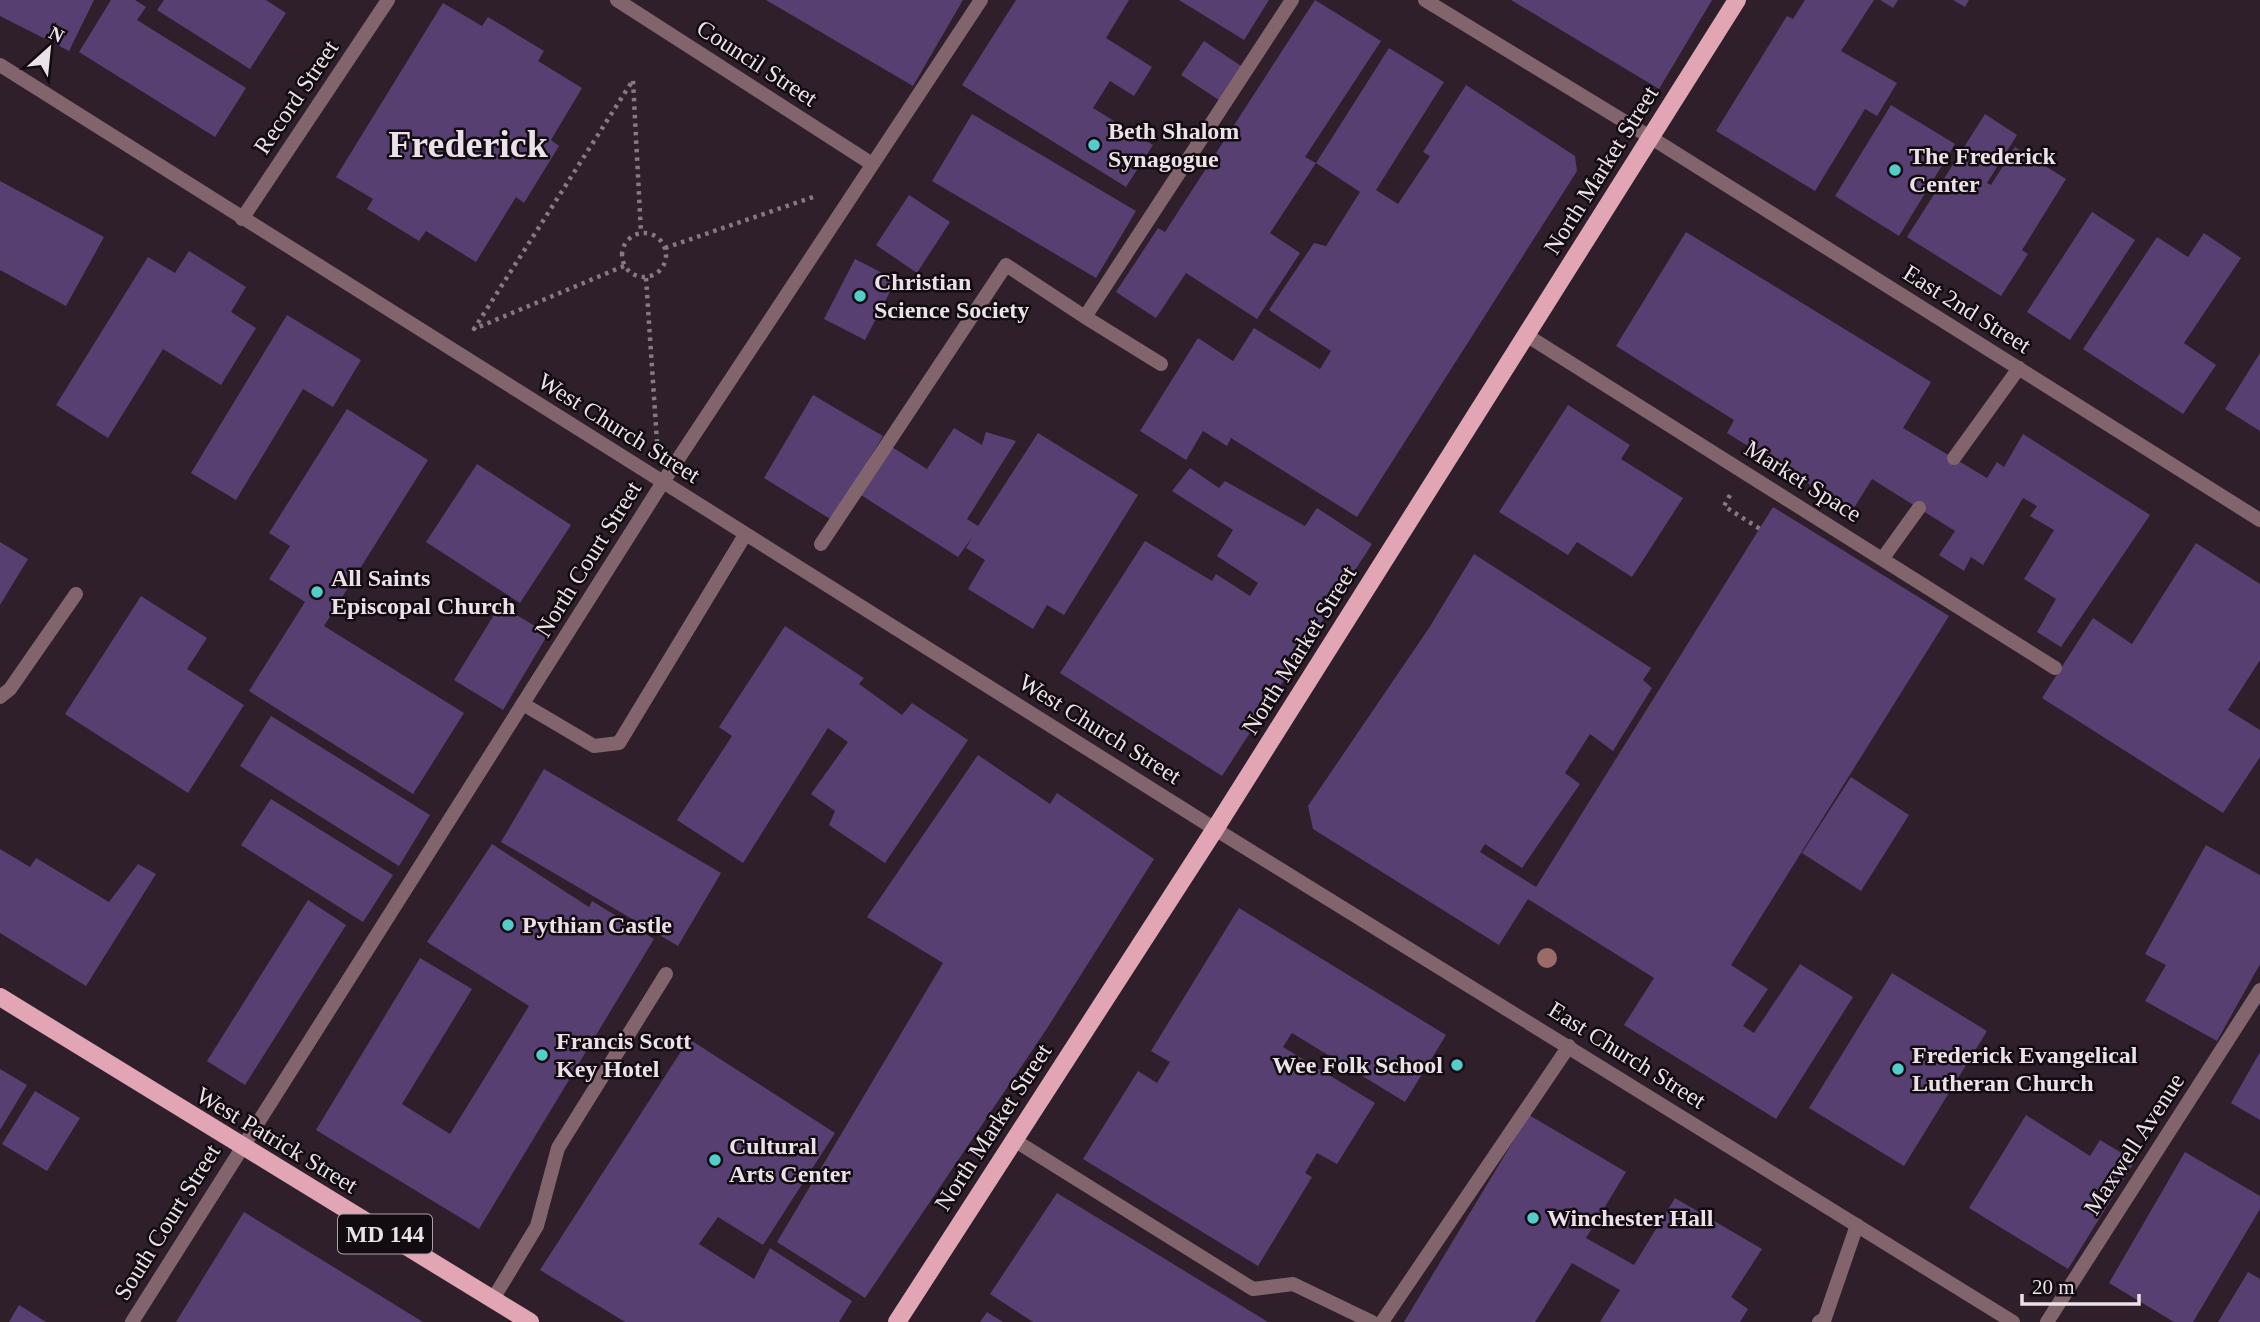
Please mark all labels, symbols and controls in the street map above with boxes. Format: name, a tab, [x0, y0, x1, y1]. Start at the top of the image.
north arrow	[14, 14, 84, 84]
street label: Council Street	[692, 15, 822, 112]
text: N	[46, 22, 68, 47]
street label: Record Street	[249, 35, 344, 159]
street label: North Market Street	[1539, 81, 1663, 259]
place label: Beth Shalom Synagogue	[1108, 118, 1239, 172]
district label: Frederick	[388, 123, 549, 165]
marker: Beth Shalom Synagogue	[1086, 137, 1102, 153]
place label: The Frederick Center	[1909, 143, 2057, 197]
marker: The Frederick Center	[1887, 162, 1903, 178]
street label: East 2nd Street	[1898, 259, 2036, 359]
place label: Christian Science Society	[874, 269, 1029, 323]
marker: Christian Science Society	[852, 288, 868, 304]
street label: West Church Street	[533, 368, 705, 488]
street label: Market Space	[1740, 435, 1866, 527]
street label: North Court Street	[530, 476, 647, 642]
street label: North Market Street	[1237, 561, 1361, 739]
place label: All Saints Episcopal Church	[331, 565, 515, 619]
marker: All Saints Episcopal Church	[309, 584, 325, 600]
street label: West Church Street	[1014, 669, 1186, 789]
place label: Pythian Castle	[522, 912, 672, 938]
marker: Pythian Castle	[500, 917, 516, 933]
street label: East Church Street	[1544, 996, 1710, 1114]
place label: Francis Scott Key Hotel	[556, 1028, 691, 1082]
street label: North Market Street	[929, 1039, 1057, 1215]
place label: Frederick Evangelical Lutheran Church	[1912, 1042, 2138, 1096]
marker: Francis Scott Key Hotel	[534, 1047, 550, 1063]
place label: Wee Folk School	[1272, 1052, 1443, 1078]
marker: Wee Folk School	[1449, 1057, 1465, 1073]
marker: Frederick Evangelical Lutheran Church	[1890, 1061, 1906, 1077]
street label: Maxwell Avenue	[2079, 1069, 2189, 1219]
street label: West Patrick Street	[192, 1082, 363, 1199]
place label: Cultural Arts Center	[729, 1133, 851, 1187]
street label: South Court Street	[109, 1139, 226, 1305]
marker: Cultural Arts Center	[707, 1152, 723, 1168]
place label: Winchester Hall	[1547, 1205, 1714, 1231]
marker: Winchester Hall	[1525, 1210, 1541, 1226]
road number: MD 144	[338, 1214, 432, 1254]
scale bar	[2022, 1262, 2139, 1306]
text: 20 m	[2032, 1275, 2075, 1299]

